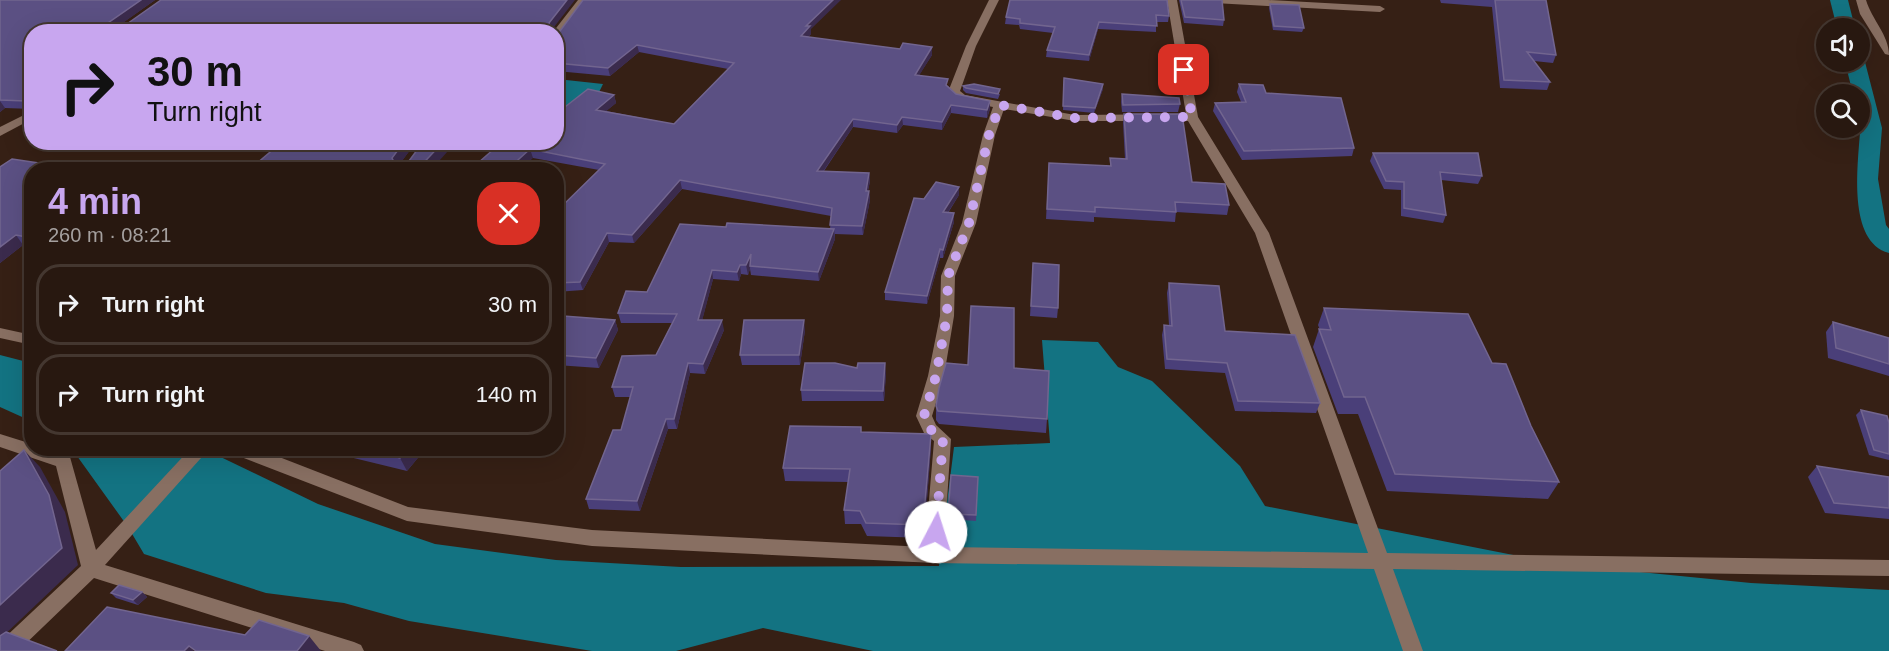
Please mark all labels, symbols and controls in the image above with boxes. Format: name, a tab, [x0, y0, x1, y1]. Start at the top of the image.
map controls	[1816, 18, 1870, 138]
button: sound	[1816, 18, 1870, 72]
pin	[1158, 44, 1209, 95]
icon: right	[48, 48, 126, 126]
text: 30 m	[147, 48, 243, 95]
icon: arrive	[1167, 53, 1200, 86]
button: search	[1816, 84, 1870, 138]
text: Turn right	[147, 97, 262, 127]
text: 4 min	[48, 181, 142, 222]
button: close	[477, 182, 540, 245]
text: 260 m · 08:21	[48, 224, 171, 246]
icon: right	[51, 288, 84, 321]
text: Turn right	[102, 292, 204, 317]
text: 30 m	[488, 292, 537, 317]
icon: right	[51, 378, 84, 411]
text: Turn right	[102, 382, 204, 407]
text: 140 m	[476, 382, 537, 407]
position arrow	[904, 500, 968, 564]

